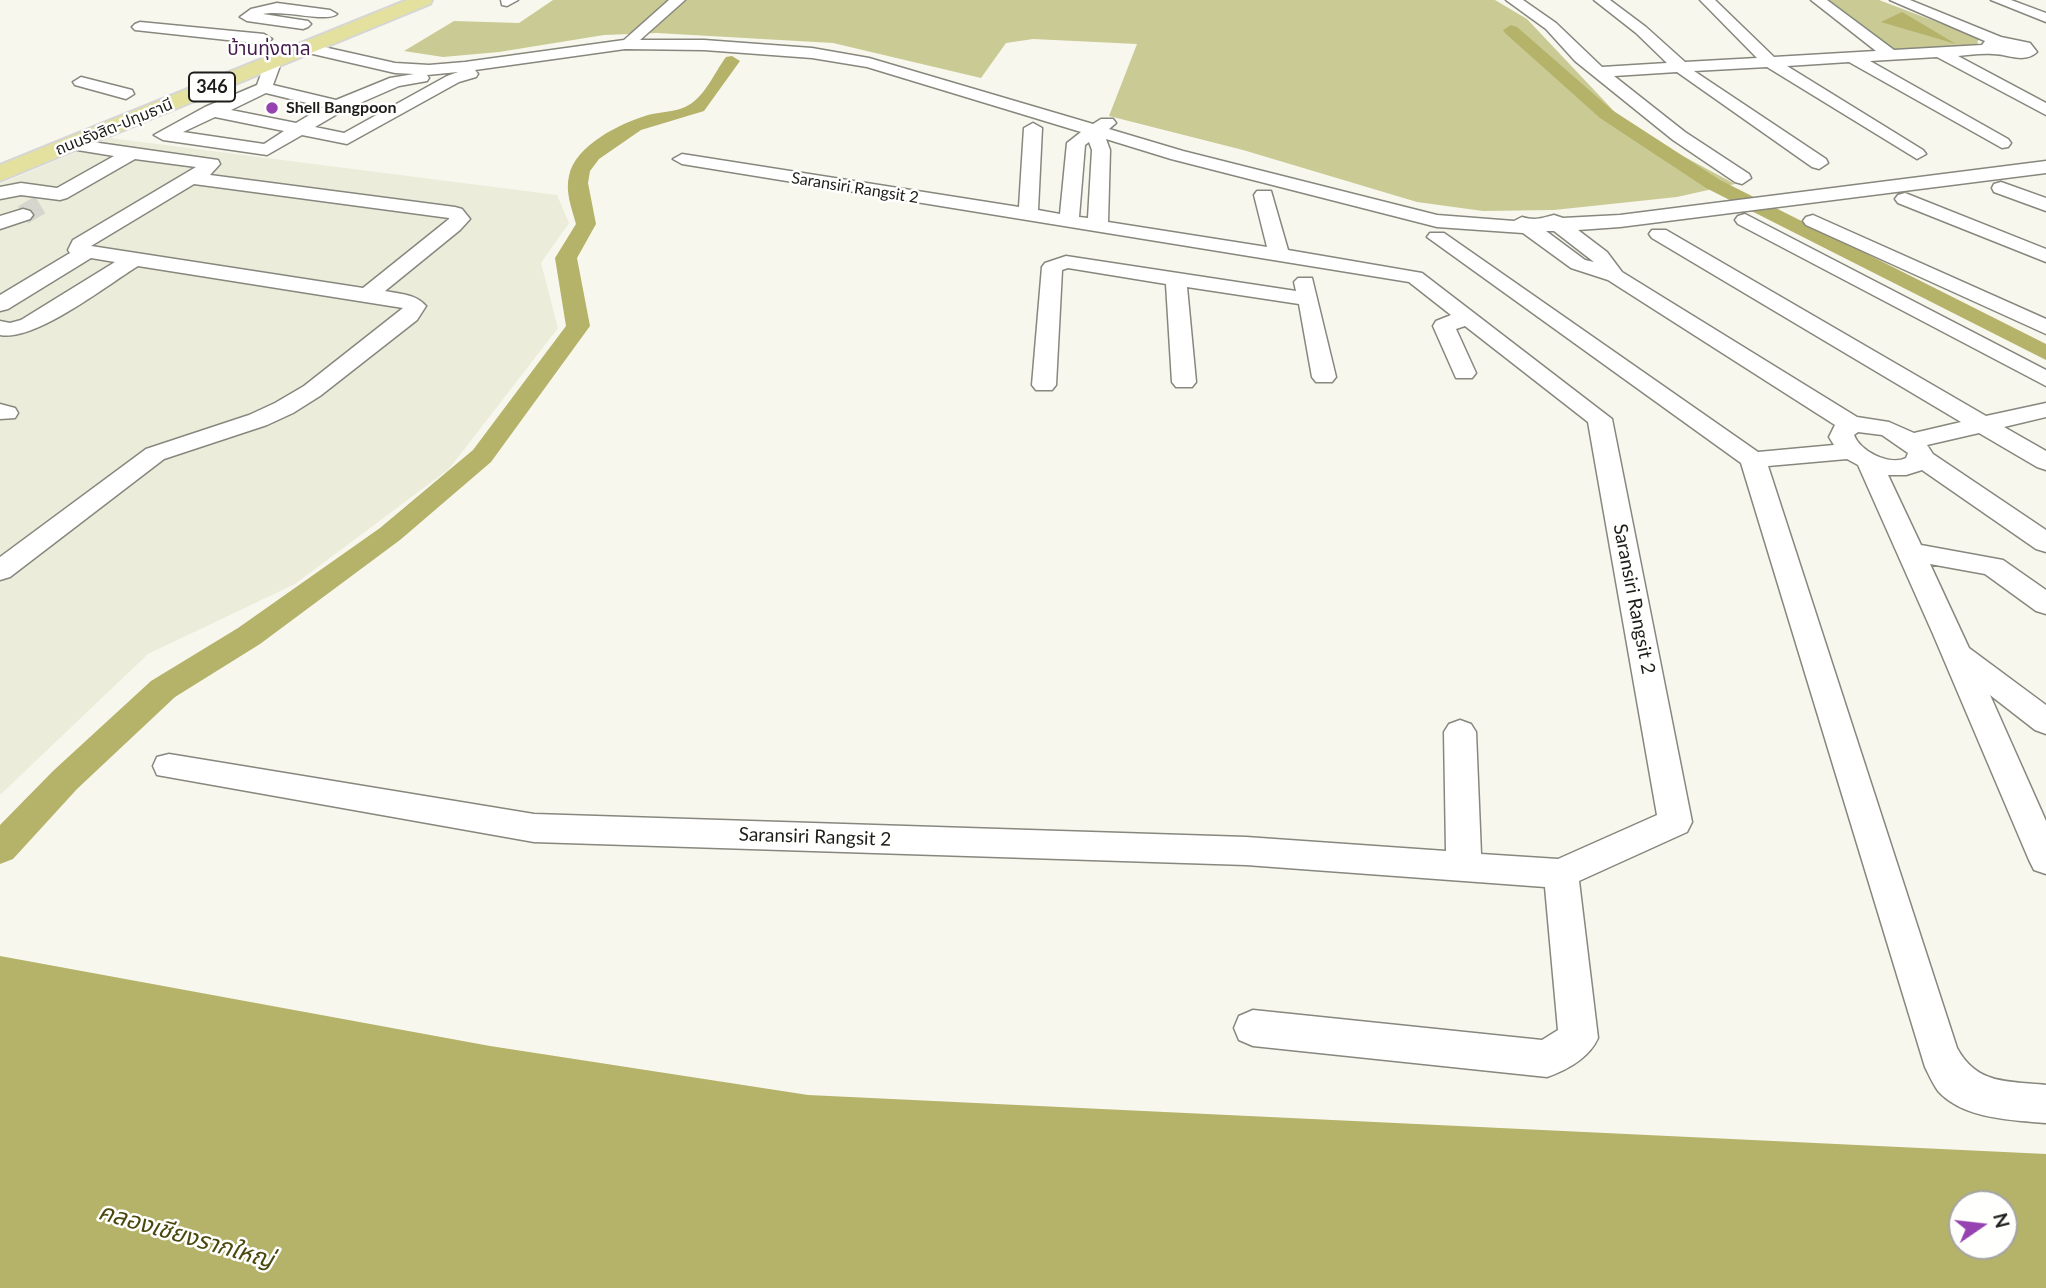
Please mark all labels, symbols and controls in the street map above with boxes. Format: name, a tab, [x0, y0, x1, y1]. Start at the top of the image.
district label: บ้านทุ่งตาล	[227, 38, 311, 60]
road number: 346	[189, 72, 235, 102]
street label: ถนนรังสิต-ปทุมธานี	[52, 95, 176, 159]
place label: Shell Bangpoon	[286, 98, 397, 118]
marker: Shell Bangpoon	[264, 100, 280, 116]
street label: Saransiri Rangsit 2	[790, 168, 920, 208]
street label: Saransiri Rangsit 2	[1608, 522, 1660, 676]
street label: Saransiri Rangsit 2	[738, 823, 892, 851]
north arrow	[1948, 1190, 2018, 1260]
water label: คลองเชียงรากใหญ่	[95, 1197, 277, 1275]
text: N	[1989, 1210, 2015, 1230]

